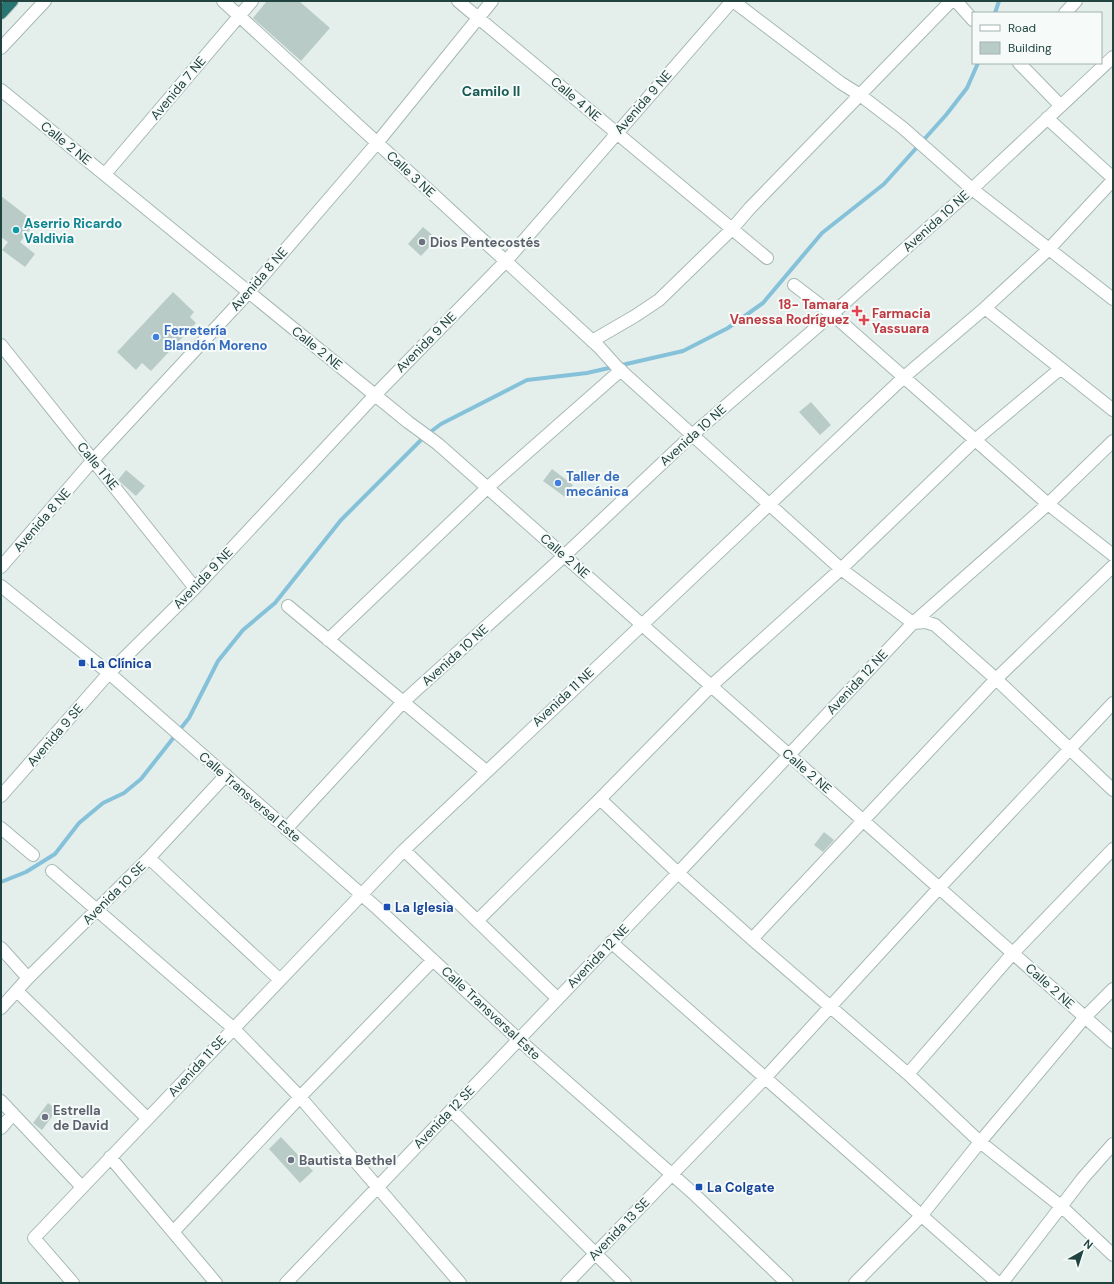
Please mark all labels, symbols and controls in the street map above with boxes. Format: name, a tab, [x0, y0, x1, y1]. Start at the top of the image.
legend	[972, 12, 1102, 64]
text: Road	[1008, 20, 1036, 36]
text: Building	[1008, 40, 1052, 56]
street label: Avenida 7 NE	[146, 53, 210, 123]
street label: Avenida 9 NE	[611, 67, 675, 137]
street label: Calle 4 NE	[547, 73, 605, 125]
district label: Camilo II	[462, 82, 520, 100]
street label: Calle 2 NE	[37, 117, 95, 169]
street label: Calle 3 NE	[383, 147, 439, 201]
street label: Avenida 10 NE	[899, 187, 973, 255]
place label: Aserrio Ricardo Valdivia	[24, 215, 122, 247]
marker: Aserrio Ricardo Valdivia	[11, 225, 21, 235]
place label: Dios Pentecostés	[430, 234, 540, 251]
marker: Dios Pentecostés	[417, 237, 427, 247]
street label: Avenida 8 NE	[227, 244, 291, 314]
place label: 18- Tamara Vanessa Rodríguez	[730, 296, 849, 328]
place label: Farmacia Yassuara	[872, 305, 931, 337]
marker: 18- Tamara Vanessa Rodríguez	[852, 306, 862, 316]
street label: Avenida 9 NE	[392, 308, 460, 376]
marker: Farmacia Yassuara	[859, 315, 869, 325]
place label: Ferretería Blandón Moreno	[164, 322, 267, 354]
street label: Calle 2 NE	[288, 322, 346, 374]
marker: Ferretería Blandón Moreno	[151, 332, 161, 342]
street label: Avenida 10 NE	[656, 401, 730, 469]
street label: Calle 1 NE	[73, 439, 123, 493]
place label: Taller de mecánica	[566, 468, 629, 500]
marker: Taller de mecánica	[553, 478, 563, 488]
street label: Avenida 8 NE	[10, 485, 74, 555]
street label: Calle 2 NE	[537, 530, 593, 582]
street label: Avenida 9 NE	[169, 544, 237, 612]
street label: Avenida 10 NE	[418, 621, 492, 689]
street label: Avenida 12 NE	[823, 646, 891, 718]
place label: La Clínica	[90, 655, 152, 672]
marker: La Clínica	[77, 658, 87, 668]
street label: Avenida 11 NE	[528, 664, 598, 730]
street label: Avenida 9 SE	[23, 700, 87, 770]
street label: Calle 2 NE	[779, 745, 835, 797]
street label: Calle Transversal Este	[195, 748, 305, 846]
street label: Avenida 10 SE	[79, 858, 149, 928]
place label: La Iglesia	[395, 899, 454, 916]
marker: La Iglesia	[382, 902, 392, 912]
street label: Avenida 12 NE	[563, 920, 633, 992]
street label: Calle 2 NE	[1022, 960, 1078, 1012]
street label: Calle Transversal Este	[438, 963, 544, 1063]
street label: Avenida 11 SE	[164, 1032, 230, 1100]
street label: Avenida 12 SE	[410, 1082, 478, 1152]
place label: Estrella de David	[53, 1102, 108, 1134]
marker: Estrella de David	[40, 1112, 50, 1122]
place label: Bautista Bethel	[299, 1152, 396, 1169]
marker: Bautista Bethel	[286, 1155, 296, 1165]
place label: La Colgate	[707, 1179, 775, 1196]
marker: La Colgate	[694, 1182, 704, 1192]
street label: Avenida 13 SE	[585, 1194, 653, 1264]
north arrow	[1062, 1232, 1102, 1272]
text: N	[1081, 1236, 1096, 1252]

